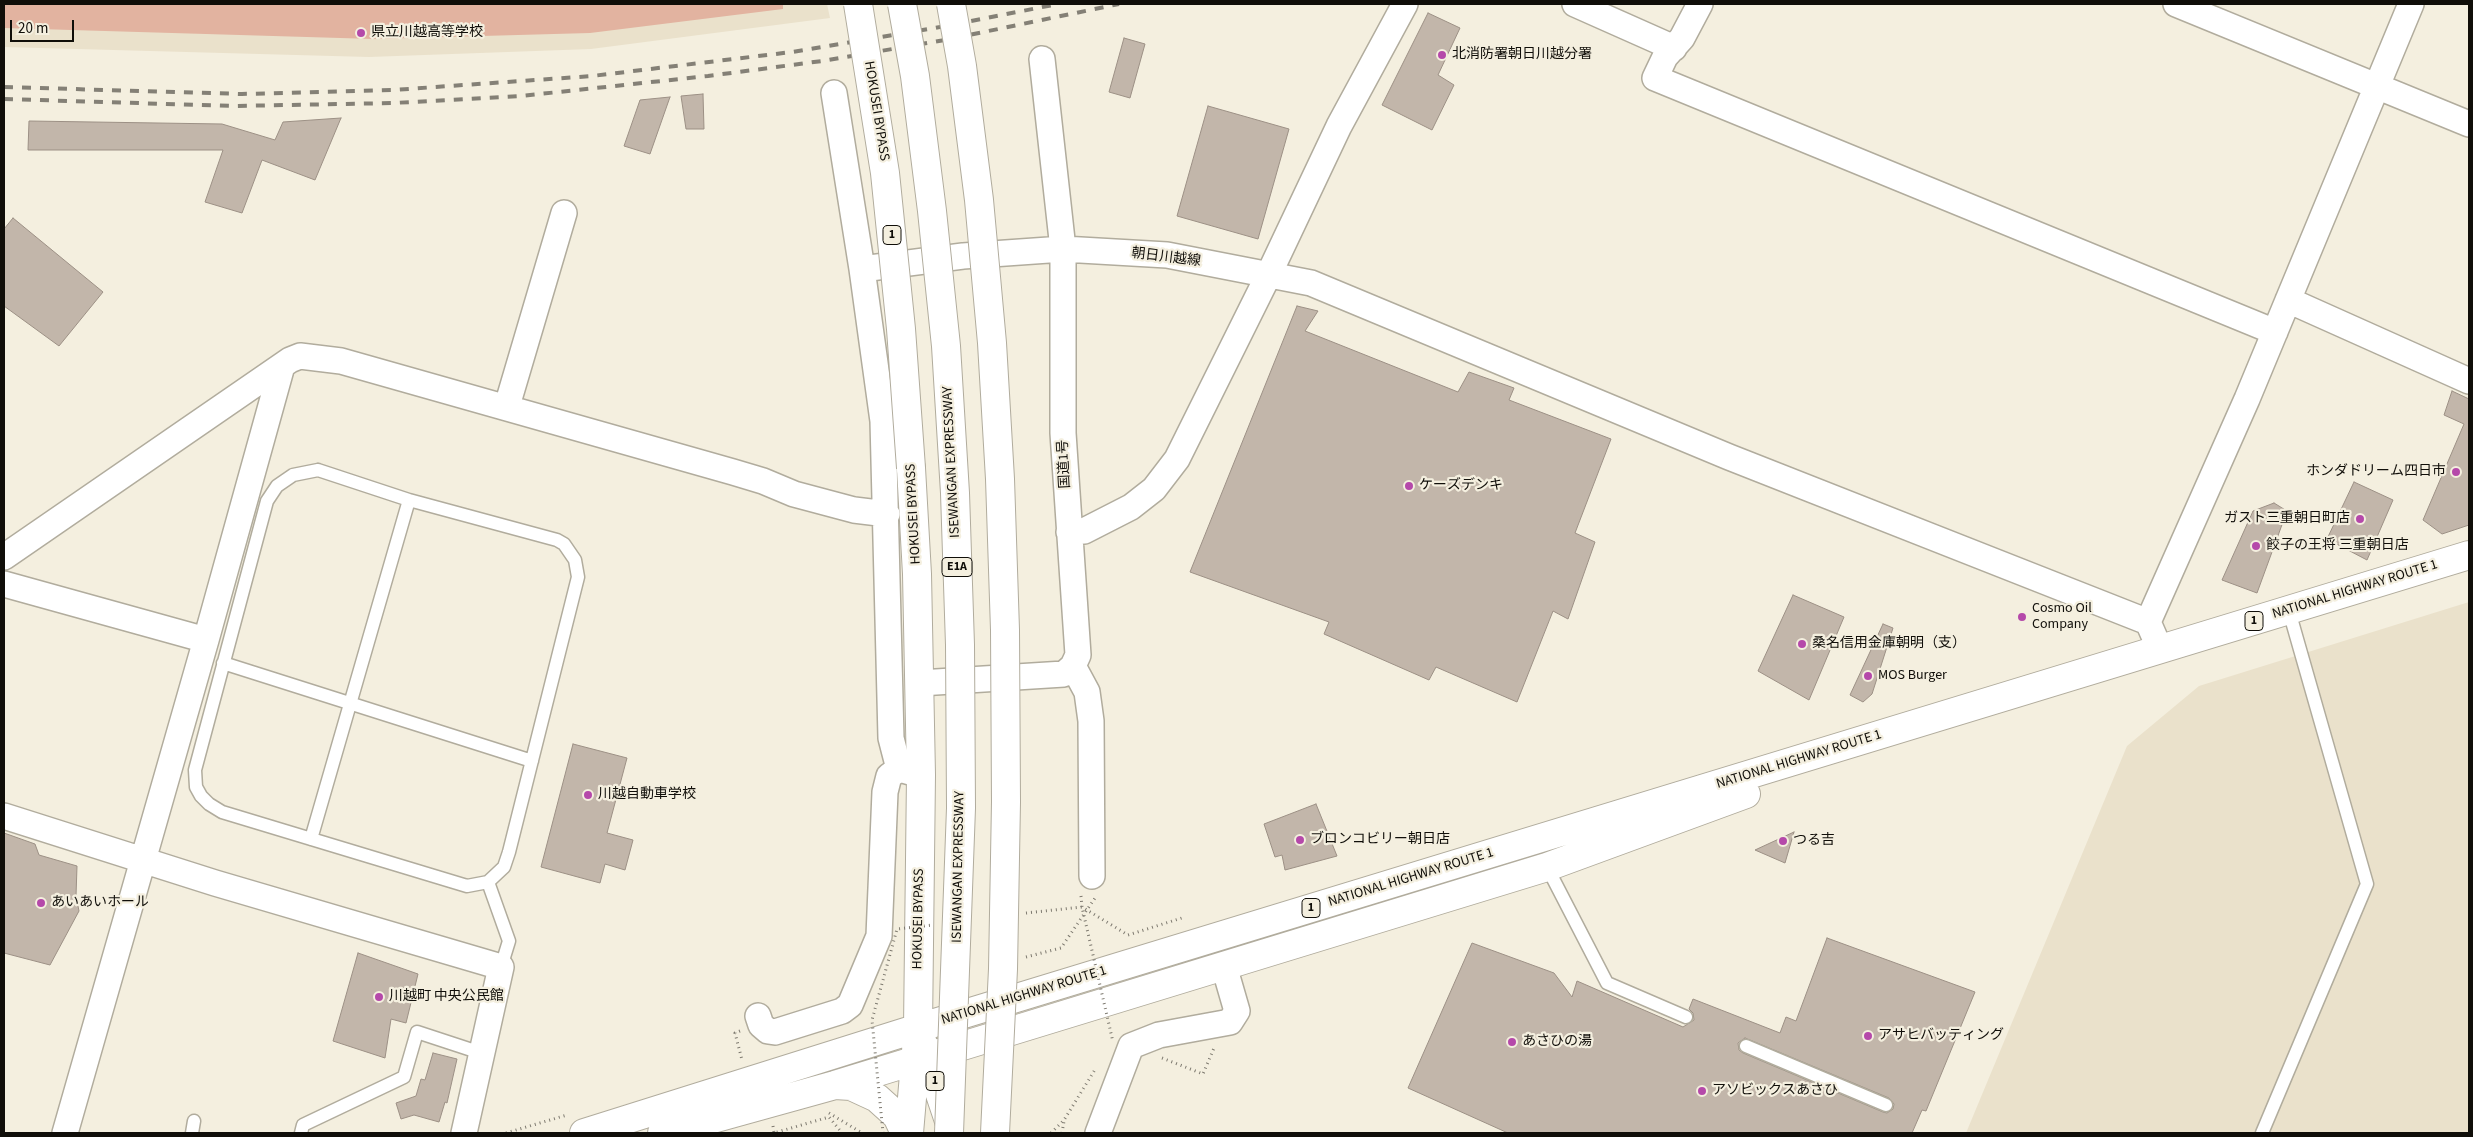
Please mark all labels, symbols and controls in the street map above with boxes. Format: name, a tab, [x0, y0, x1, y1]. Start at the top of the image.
scale bar	[12, 10, 76, 42]
text: 20 m	[18, 18, 48, 39]
place label: 県立川越高等学校	[371, 25, 483, 41]
marker: 県立川越高等学校	[355, 27, 367, 39]
place label: 北消防署朝日川越分署	[1452, 47, 1592, 63]
marker: 北消防署朝日川越分署	[1436, 49, 1448, 61]
street label: HOKUSEI BYPASS	[860, 60, 892, 162]
road number: 1	[883, 226, 901, 244]
street label: 朝日川越線	[1130, 245, 1202, 271]
street label: ISEWANGAN EXPRESSWAY	[940, 386, 964, 538]
street label: 国道1号	[1055, 439, 1075, 489]
street label: HOKUSEI BYPASS	[903, 463, 925, 565]
place label: ホンダドリーム四日市	[2306, 464, 2446, 480]
marker: ホンダドリーム四日市	[2450, 466, 2462, 478]
place label: ケーズデンキ	[1419, 478, 1503, 494]
marker: ケーズデンキ	[1403, 480, 1415, 492]
place label: ガスト三重朝日町店	[2224, 511, 2350, 527]
marker: ガスト三重朝日町店	[2354, 513, 2366, 525]
place label: 餃子の王将 三重朝日店	[2266, 538, 2409, 554]
marker: 餃子の王将 三重朝日店	[2250, 540, 2262, 552]
street label: NATIONAL HIGHWAY ROUTE 1	[2270, 557, 2440, 623]
road number: E1A	[942, 558, 972, 576]
place label: Cosmo Oil Company	[2032, 601, 2092, 634]
marker: Cosmo Oil Company	[2016, 611, 2028, 623]
road number: 1	[2245, 612, 2263, 630]
place label: 桑名信用金庫朝明（支）	[1812, 636, 1966, 652]
marker: 桑名信用金庫朝明（支）	[1796, 638, 1808, 650]
place label: MOS Burger	[1878, 668, 1947, 684]
marker: MOS Burger	[1862, 670, 1874, 682]
street label: NATIONAL HIGHWAY ROUTE 1	[1714, 727, 1884, 793]
place label: 川越自動車学校	[598, 787, 696, 803]
marker: 川越自動車学校	[582, 789, 594, 801]
street label: ISEWANGAN EXPRESSWAY	[949, 791, 969, 943]
place label: ブロンコビリー朝日店	[1310, 832, 1450, 848]
place label: つる吉	[1793, 833, 1835, 849]
marker: ブロンコビリー朝日店	[1294, 834, 1306, 846]
marker: つる吉	[1777, 835, 1789, 847]
street label: NATIONAL HIGHWAY ROUTE 1	[1326, 845, 1496, 911]
street label: HOKUSEI BYPASS	[910, 868, 928, 970]
place label: あいあいホール	[51, 895, 149, 911]
marker: あいあいホール	[35, 897, 47, 909]
road number: 1	[1302, 898, 1320, 918]
street label: NATIONAL HIGHWAY ROUTE 1	[939, 963, 1109, 1029]
place label: 川越町 中央公民館	[389, 989, 504, 1005]
marker: 川越町 中央公民館	[373, 991, 385, 1003]
place label: アサヒバッティング	[1878, 1028, 2004, 1044]
marker: アサヒバッティング	[1862, 1030, 1874, 1042]
place label: あさひの湯	[1522, 1034, 1592, 1050]
marker: あさひの湯	[1506, 1036, 1518, 1048]
road number: 1	[926, 1072, 944, 1090]
place label: アソビックスあさひ	[1712, 1083, 1838, 1099]
marker: アソビックスあさひ	[1696, 1085, 1708, 1097]

